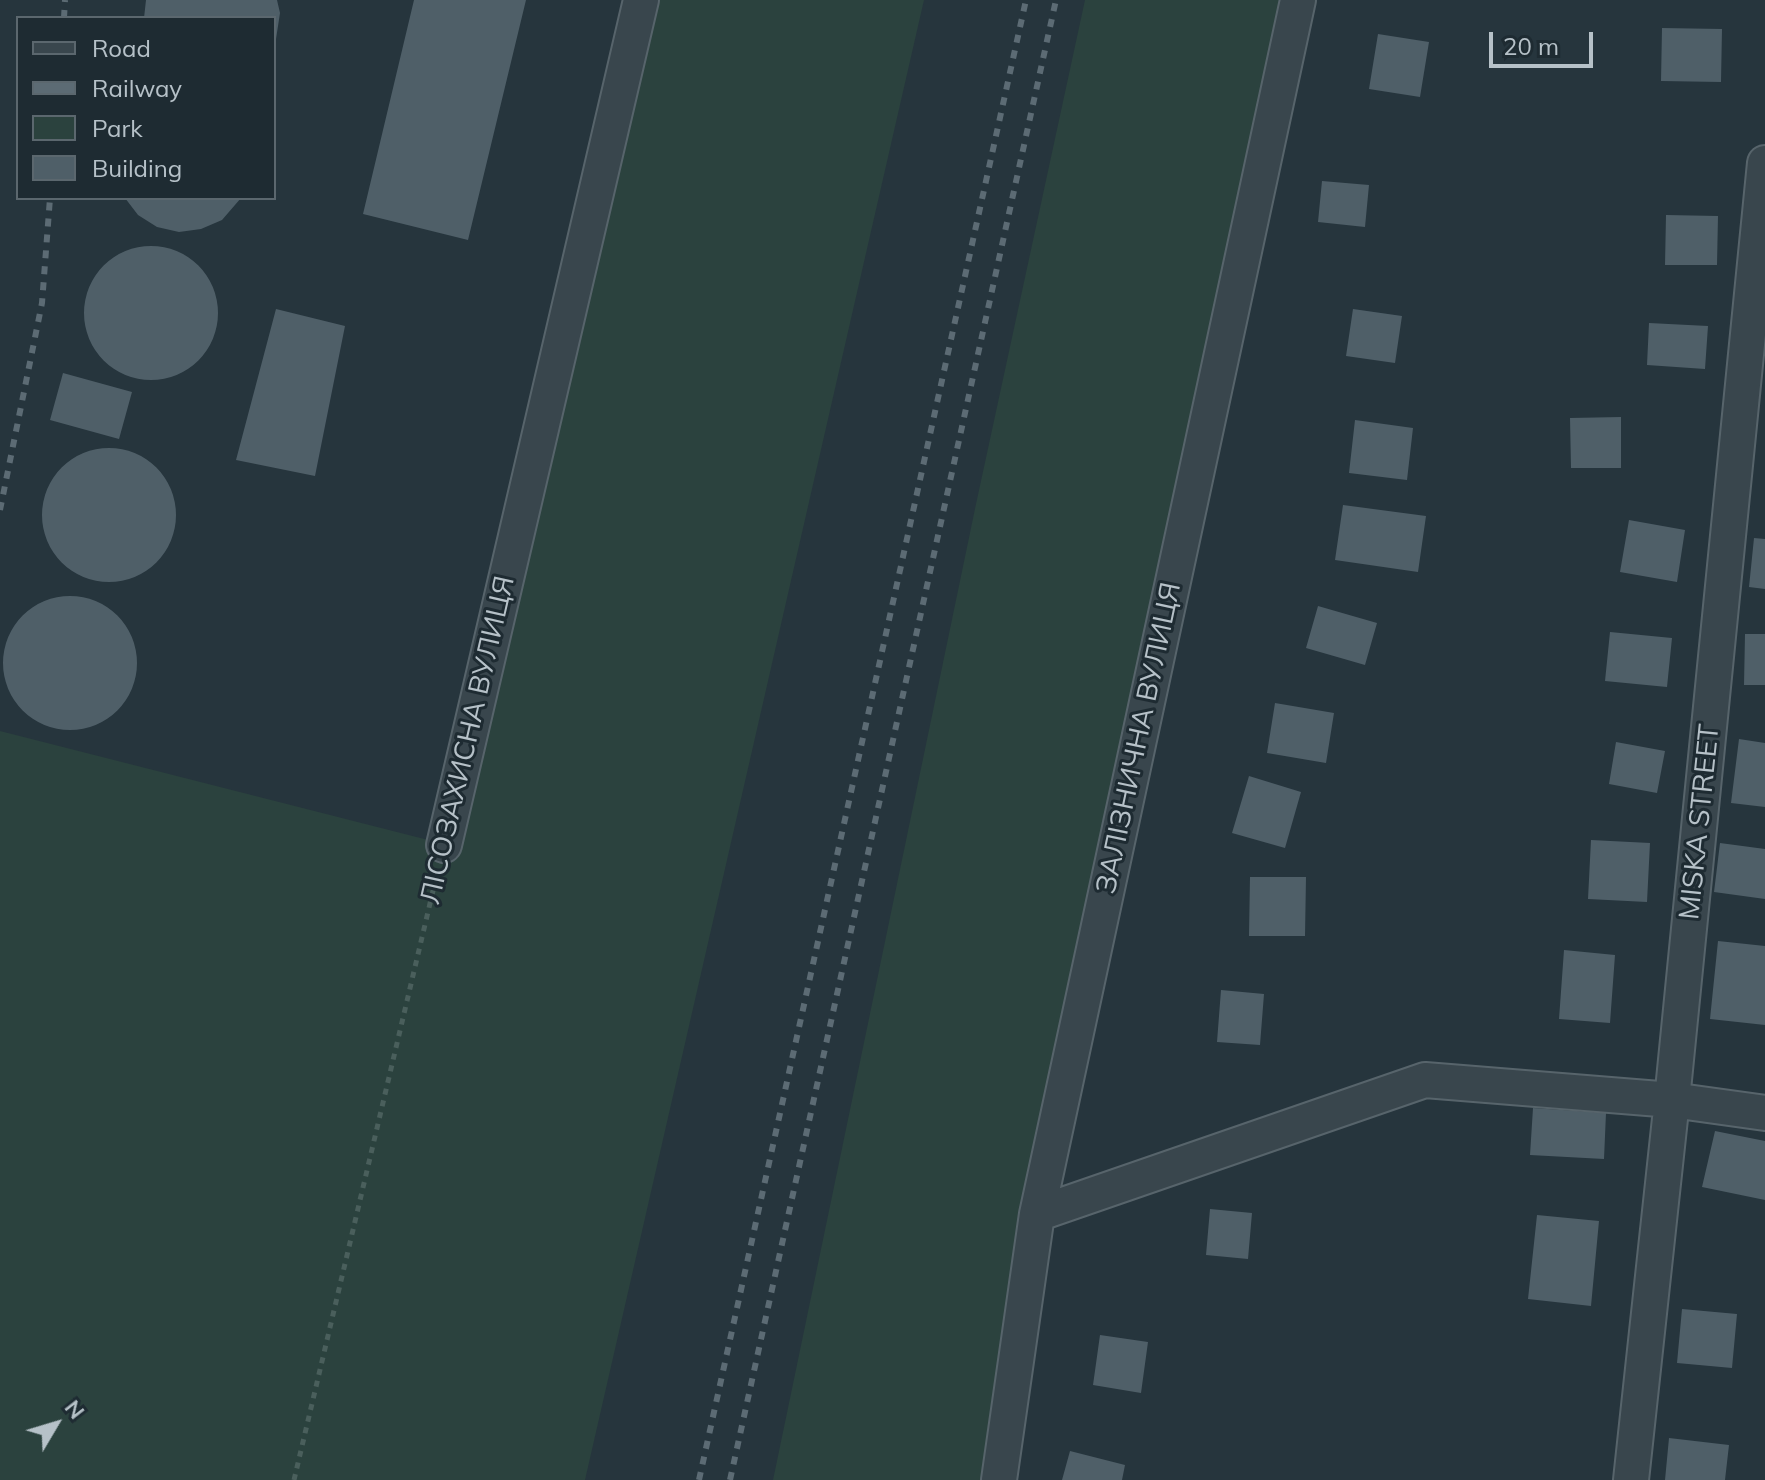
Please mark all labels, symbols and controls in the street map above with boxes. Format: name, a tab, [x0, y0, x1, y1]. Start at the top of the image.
legend	[16, 16, 276, 200]
scale bar	[1493, 16, 1597, 66]
text: 20 m	[1503, 31, 1559, 61]
text: Road	[92, 33, 151, 63]
text: Railway	[92, 73, 182, 103]
text: Park	[92, 113, 143, 143]
text: Building	[92, 153, 182, 183]
street label: ЛІСОЗАХИСНА ВУЛИЦЯ	[414, 573, 522, 907]
street label: ЗАЛІЗНИЧНА ВУЛИЦЯ	[1090, 579, 1188, 897]
street label: MISKA STREET	[1673, 723, 1727, 921]
north arrow	[16, 1384, 96, 1464]
text: N	[59, 1394, 91, 1424]

